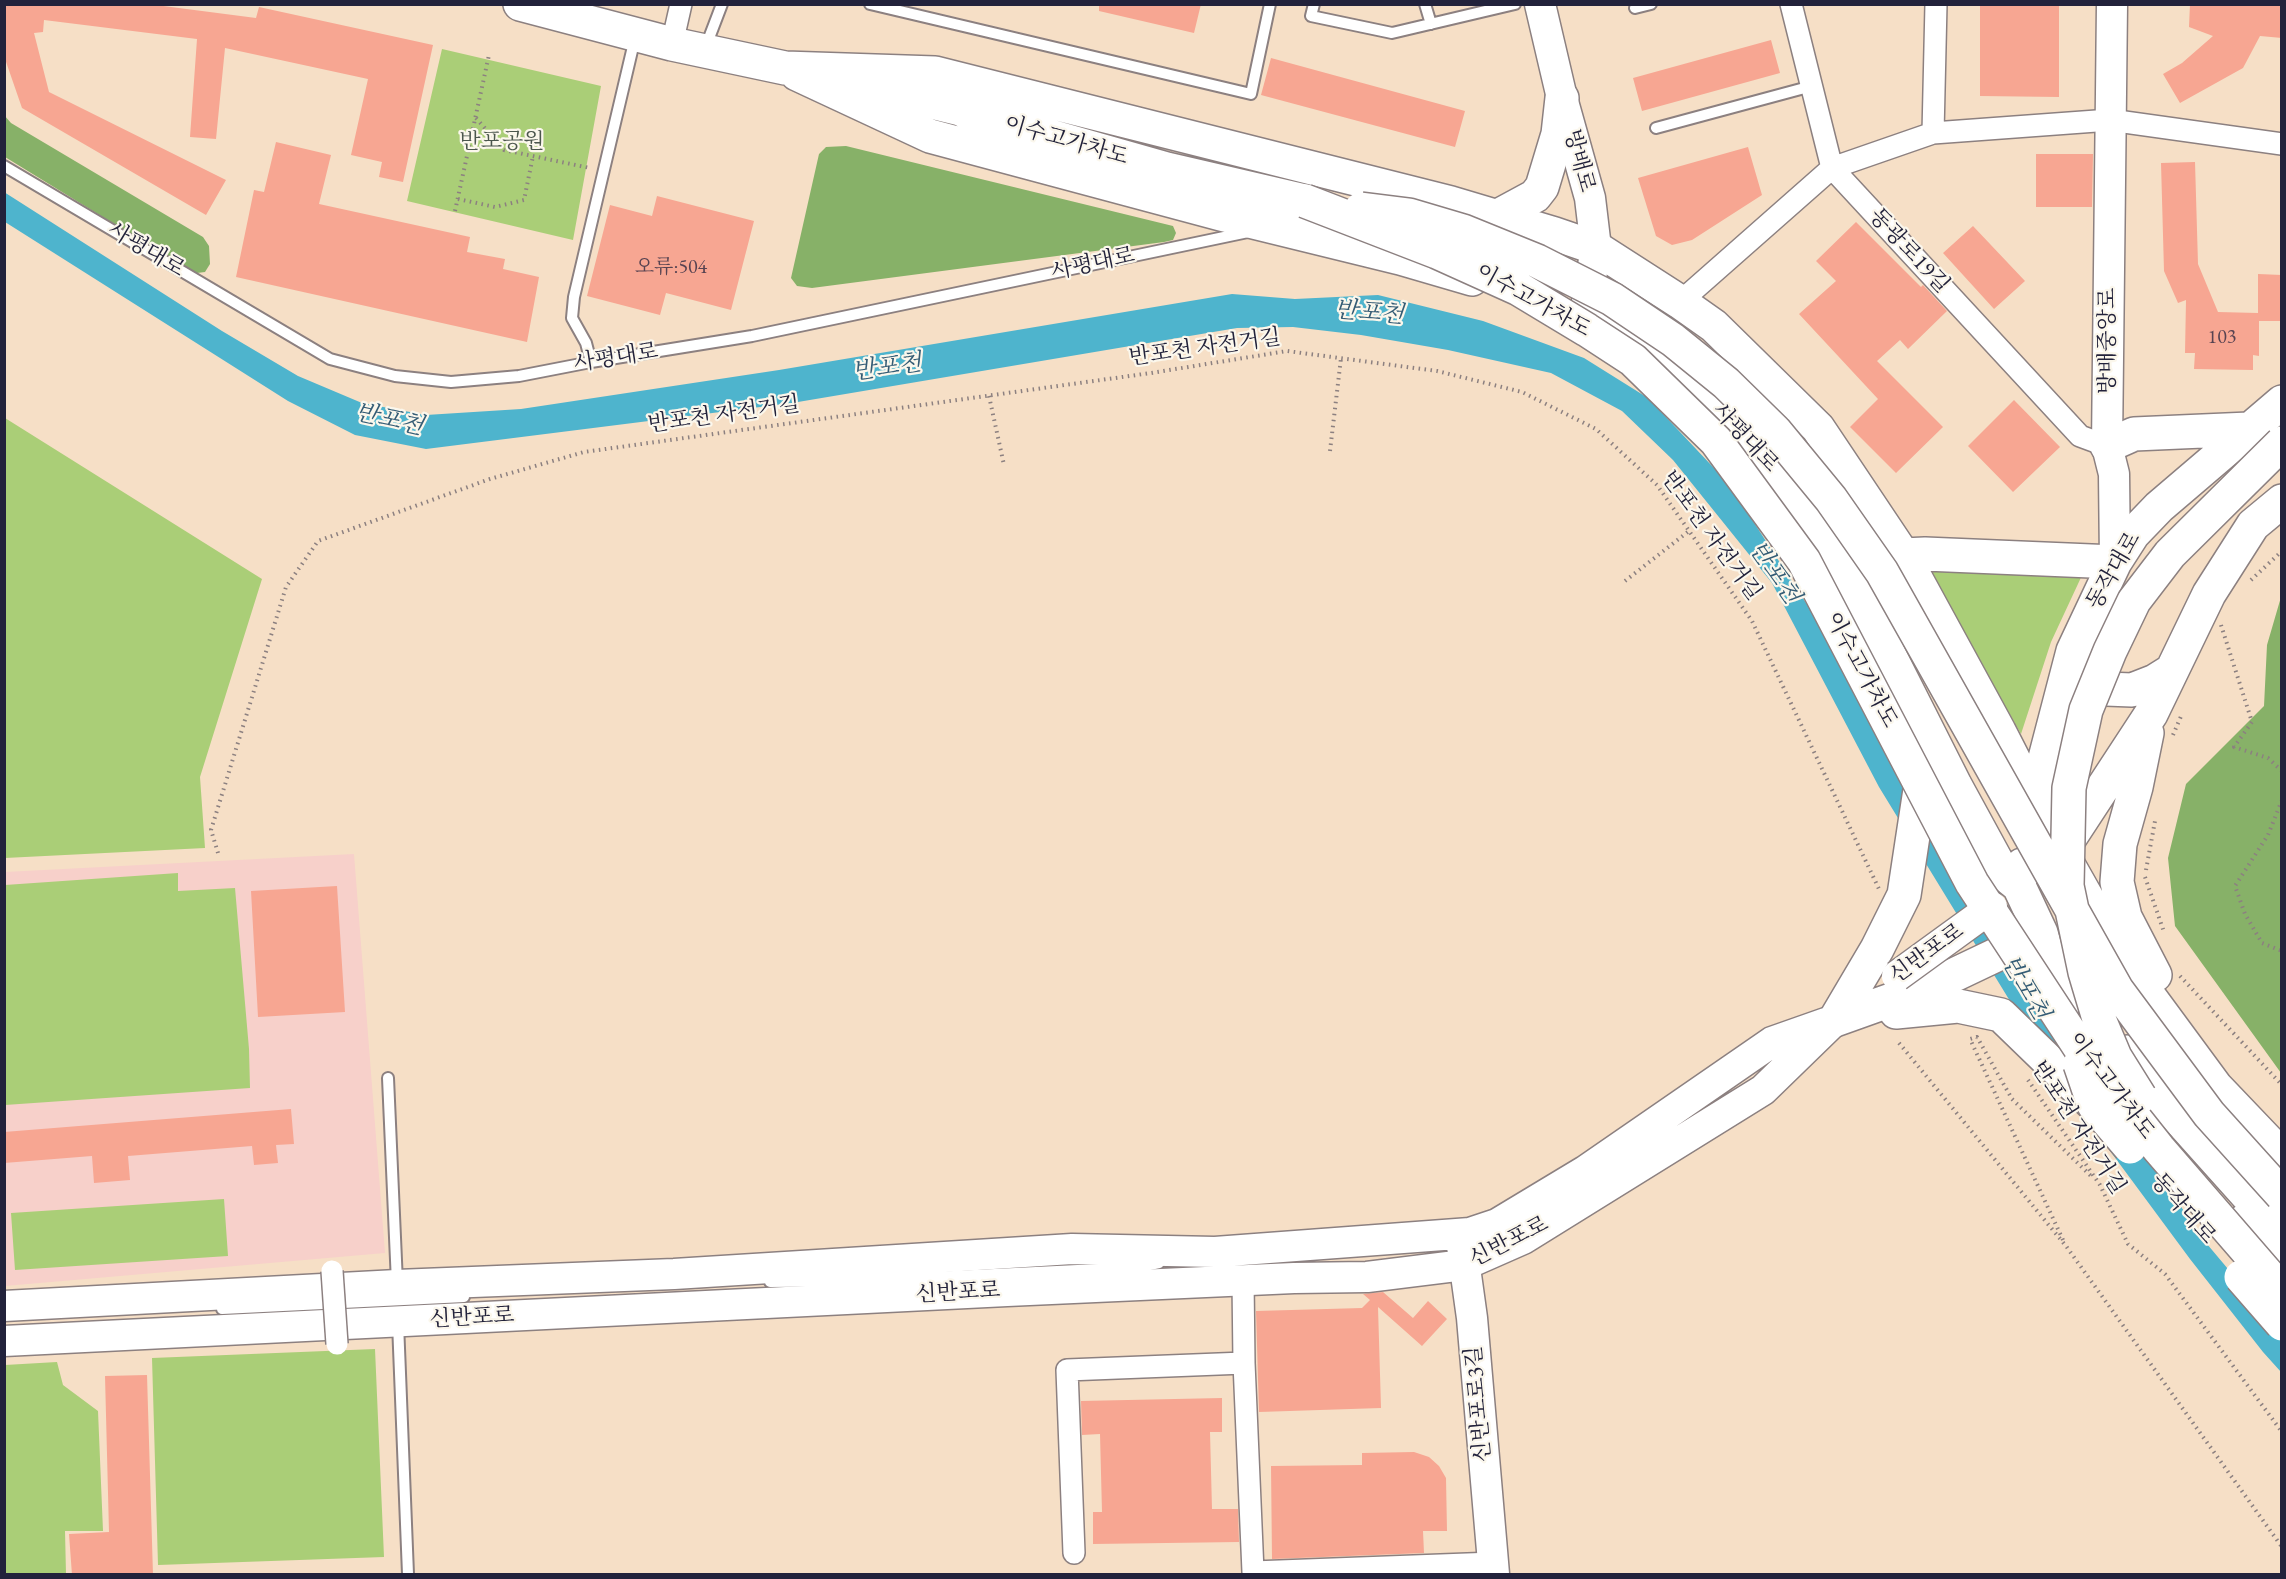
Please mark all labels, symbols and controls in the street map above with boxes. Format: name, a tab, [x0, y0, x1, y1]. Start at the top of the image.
street label: 이수고가차도	[1001, 111, 1131, 171]
street label: 방배로	[1558, 127, 1600, 195]
park label: 반포공원	[459, 129, 545, 155]
street label: 동광로19길	[1863, 203, 1955, 299]
street label: 사평대로	[103, 217, 189, 283]
street label: 사평대로	[1049, 242, 1137, 286]
house number: 오류:504	[635, 256, 707, 280]
street label: 이수고가차도	[1471, 259, 1595, 343]
street label: 방배중앙로	[2095, 288, 2121, 394]
water label: 반포천	[1333, 296, 1405, 330]
street label: 반포천 자전거길	[1127, 324, 1283, 372]
house number: 103	[2208, 326, 2236, 350]
street label: 사평대로	[572, 338, 660, 378]
water label: 반포천	[851, 349, 923, 387]
street label: 반포천 자전거길	[646, 391, 802, 439]
water label: 반포천	[352, 398, 426, 442]
street label: 사평대로	[1706, 398, 1784, 478]
street label: 반포천 자전거길	[1655, 466, 1767, 606]
street label: 동작대로	[2081, 528, 2147, 614]
water label: 반포천	[1742, 536, 1806, 610]
street label: 이수고가차도	[1819, 608, 1903, 732]
street label: 신반포로	[1885, 918, 1969, 990]
water label: 반포천	[1995, 951, 2055, 1025]
street label: 이수고가차도	[2062, 1027, 2160, 1145]
street label: 반포천 자전거길	[2025, 1057, 2131, 1199]
street label: 동작대로	[2145, 1168, 2221, 1250]
street label: 신반포로	[1465, 1211, 1553, 1273]
street label: 신반포로	[915, 1278, 1001, 1308]
street label: 신반포로	[429, 1303, 515, 1333]
street label: 신반포로3길	[1461, 1345, 1497, 1463]

